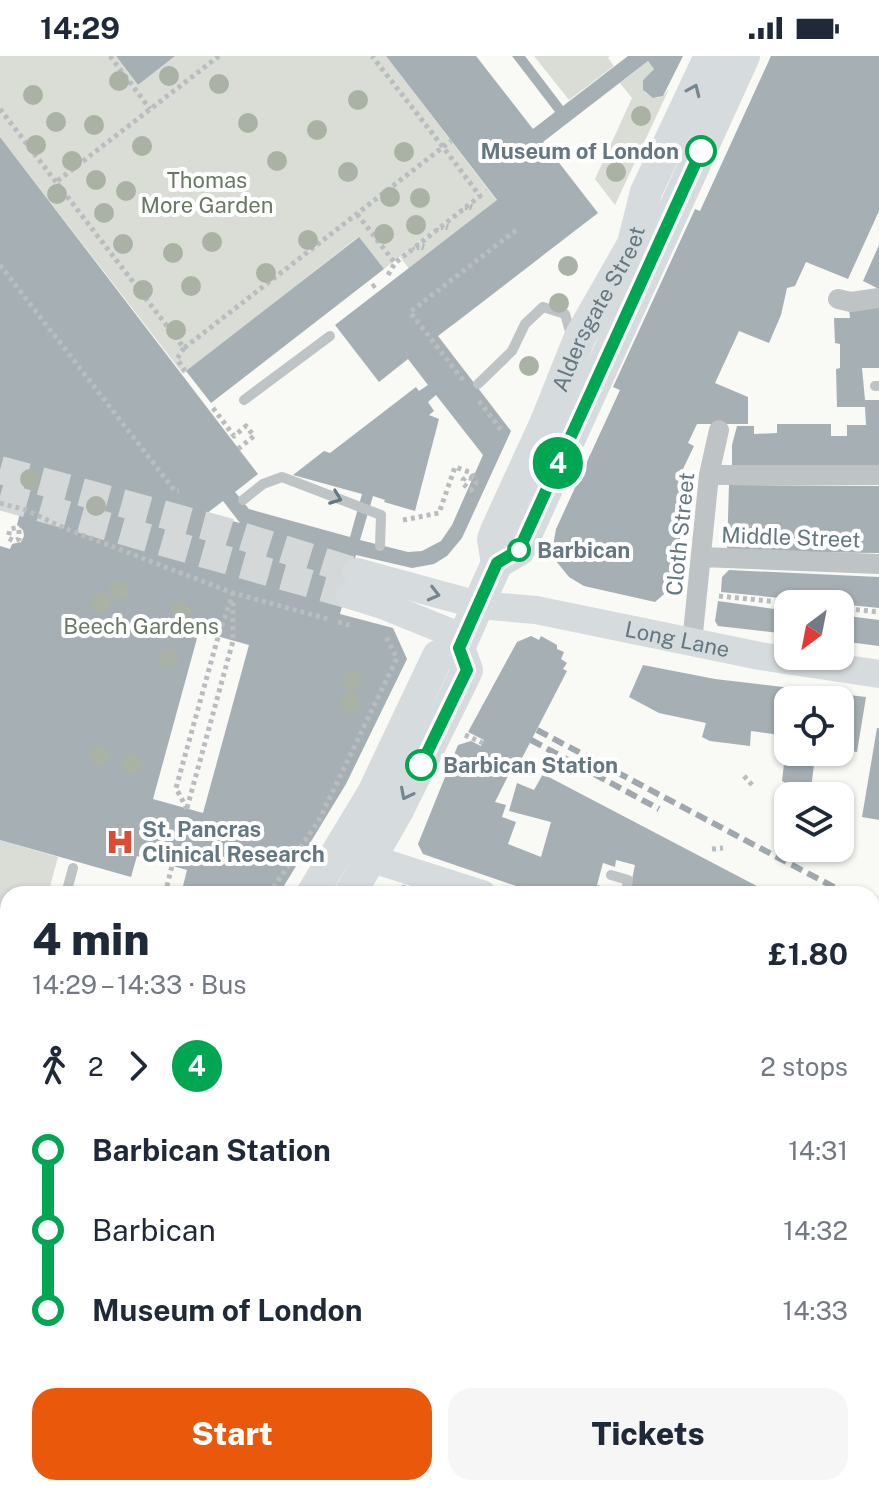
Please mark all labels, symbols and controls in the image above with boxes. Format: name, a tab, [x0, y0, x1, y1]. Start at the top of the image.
text: 14:29	[40, 10, 120, 46]
one-way arrow	[684, 84, 700, 98]
marker: Museum of London	[686, 136, 716, 166]
place label: Museum of London	[481, 138, 679, 164]
park label: Thomas More Garden	[141, 167, 273, 218]
street label: Aldersgate Street	[547, 224, 650, 395]
line badge: 4	[532, 437, 584, 489]
text: 4	[549, 446, 567, 479]
street label: Cloth Street	[661, 471, 699, 597]
one-way arrow	[328, 488, 342, 505]
street label: Middle Street	[721, 522, 861, 552]
place label: Barbican	[537, 537, 630, 563]
marker: Barbican	[508, 539, 530, 561]
one-way arrow	[426, 585, 440, 602]
north arrow	[774, 590, 854, 670]
map controls	[774, 590, 854, 862]
park label: Beech Gardens	[63, 613, 219, 639]
street label: Long Lane	[623, 616, 732, 662]
button: locate	[774, 686, 854, 766]
marker: Barbican Station	[406, 750, 436, 780]
place label: Barbican Station	[443, 752, 618, 778]
button: layers	[774, 782, 854, 862]
one-way arrow	[400, 786, 416, 801]
place label: St. Pancras Clinical Research	[142, 816, 325, 867]
hospital icon: St. Pancras Clinical Research	[105, 827, 135, 857]
text: 4 min	[32, 913, 150, 965]
text: £1.80	[768, 936, 848, 972]
text: 14:29 – 14:33 · Bus	[32, 969, 246, 1000]
icon: walk	[32, 1044, 76, 1088]
icon: forward	[116, 1044, 160, 1088]
text: 4	[188, 1049, 206, 1082]
text: 2	[88, 1051, 104, 1082]
text: 2 stops	[760, 1051, 848, 1082]
text: Barbican Station	[92, 1132, 331, 1168]
text: 14:31	[788, 1135, 848, 1166]
text: Barbican	[92, 1212, 216, 1248]
text: 14:32	[783, 1215, 848, 1246]
text: Museum of London	[92, 1292, 363, 1328]
text: 14:33	[783, 1295, 848, 1326]
button: Start	[32, 1388, 432, 1480]
button: Tickets	[448, 1388, 848, 1480]

